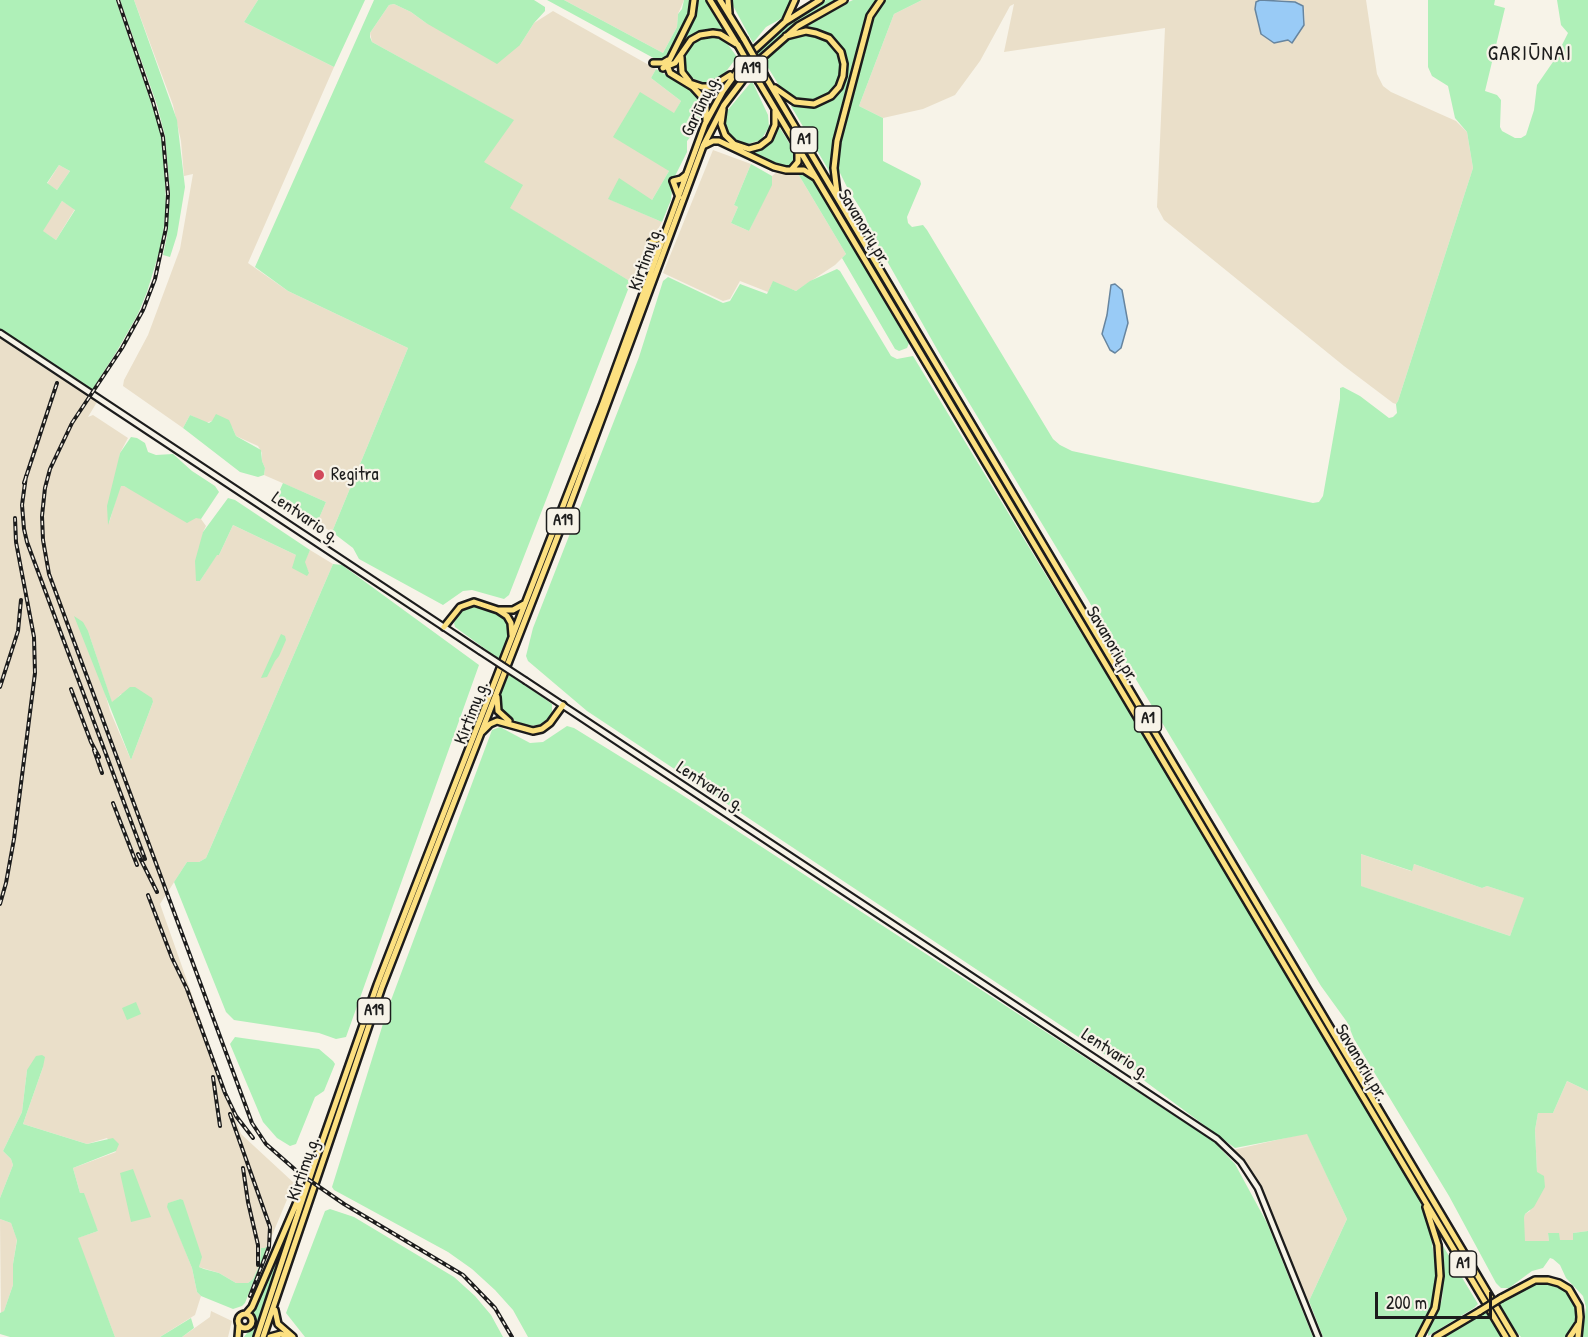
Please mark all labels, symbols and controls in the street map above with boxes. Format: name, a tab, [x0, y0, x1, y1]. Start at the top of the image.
district label: GARIŪNAI	[1488, 41, 1572, 67]
road number: A19	[734, 56, 768, 82]
street label: Gariūnų g.	[677, 72, 725, 140]
road number: A1	[790, 127, 818, 153]
street label: Savanorių pr.	[833, 186, 895, 270]
street label: Kirtimų g.	[625, 224, 667, 294]
place label: Regitra	[331, 464, 379, 486]
marker: Regitra	[312, 468, 326, 482]
street label: Lentvario g.	[267, 488, 343, 548]
road number: A19	[546, 508, 580, 534]
street label: Savanorių pr.	[1081, 603, 1143, 687]
street label: Kirtimų g.	[450, 678, 494, 748]
road number: A1	[1134, 706, 1162, 732]
street label: Lentvario g.	[672, 757, 748, 817]
road number: A19	[358, 998, 391, 1024]
street label: Savanorių pr.	[1330, 1021, 1392, 1105]
street label: Lentvario g.	[1077, 1024, 1153, 1084]
street label: Kirtimų g.	[283, 1134, 325, 1204]
road number: A1	[1450, 1251, 1476, 1277]
scale bar	[1378, 1280, 1495, 1318]
text: 200 m	[1386, 1290, 1427, 1315]

